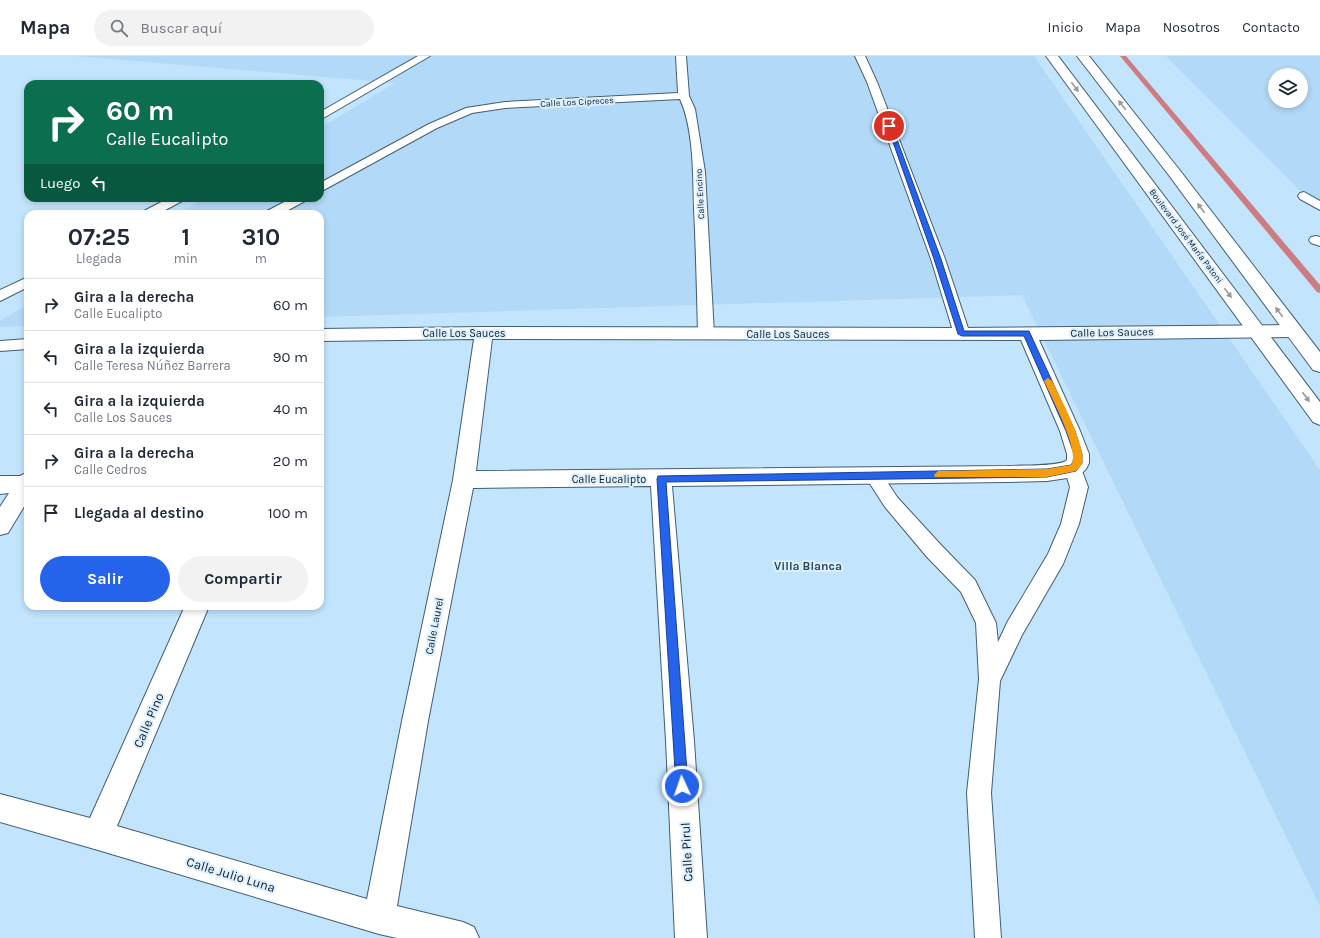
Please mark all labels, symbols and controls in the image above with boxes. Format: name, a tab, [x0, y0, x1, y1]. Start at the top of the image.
search box	[94, 10, 374, 46]
text: Mapa	[20, 17, 70, 39]
icon: search	[108, 17, 130, 39]
text: Buscar aquí	[140, 19, 222, 37]
text: Inicio	[1048, 19, 1083, 36]
text: Mapa	[1105, 19, 1141, 36]
text: Nosotros	[1163, 19, 1220, 36]
text: Contacto	[1242, 19, 1300, 36]
map controls	[1268, 68, 1308, 108]
button: layers	[1268, 68, 1308, 108]
one-way arrow	[1071, 82, 1080, 93]
text: 60 m	[106, 94, 174, 127]
street label: Calle Los Cipreces	[540, 95, 614, 109]
icon: right	[40, 96, 92, 148]
one-way arrow	[1118, 100, 1126, 110]
pin	[872, 109, 906, 143]
icon: arrive	[878, 115, 900, 137]
text: Calle Eucalipto	[106, 128, 228, 150]
street label: Calle Encino	[694, 168, 706, 219]
icon: left	[88, 172, 110, 194]
text: Luego	[40, 174, 80, 192]
street label: Boulevard José María Patoni	[1147, 187, 1225, 285]
one-way arrow	[1197, 202, 1205, 213]
text: 07:25	[68, 223, 130, 251]
text: 1	[181, 223, 190, 251]
text: 310	[241, 223, 280, 251]
text: Llegada	[76, 251, 122, 266]
text: min	[174, 251, 198, 266]
text: m	[255, 251, 267, 266]
one-way arrow	[1224, 287, 1232, 298]
text: Gira a la derecha	[74, 288, 194, 306]
icon: right	[40, 294, 62, 316]
text: 60 m	[273, 296, 308, 314]
text: Calle Eucalipto	[74, 306, 162, 321]
one-way arrow	[1275, 306, 1284, 317]
street label: Calle Los Sauces	[1070, 325, 1154, 340]
street label: Calle Los Sauces	[422, 327, 506, 340]
street label: Calle Los Sauces	[746, 328, 830, 341]
text: Gira a la izquierda	[74, 340, 205, 358]
icon: left	[40, 346, 62, 368]
text: 90 m	[273, 348, 308, 366]
text: Calle Teresa Núñez Barrera	[74, 358, 231, 373]
text: Gira a la izquierda	[74, 392, 205, 410]
one-way arrow	[1301, 392, 1309, 402]
icon: left	[40, 398, 62, 420]
text: 40 m	[273, 400, 308, 418]
text: Calle Los Sauces	[74, 410, 172, 425]
text: Gira a la derecha	[74, 444, 194, 462]
icon: right	[40, 450, 62, 472]
text: 20 m	[273, 452, 308, 470]
text: Calle Cedros	[74, 462, 147, 477]
street label: Calle Eucalipto	[572, 473, 646, 486]
icon: arrive	[40, 502, 62, 524]
text: Llegada al destino	[74, 504, 204, 522]
text: 100 m	[268, 504, 308, 522]
button: Salir	[40, 556, 170, 602]
button: Compartir	[178, 556, 308, 602]
district label: Villa Blanca	[774, 559, 842, 573]
street label: Calle Laurel	[423, 596, 446, 656]
street label: Calle Pino	[130, 690, 167, 750]
position arrow	[661, 765, 703, 807]
street label: Calle Pirul	[677, 822, 696, 882]
street label: Calle Julio Luna	[185, 854, 277, 895]

